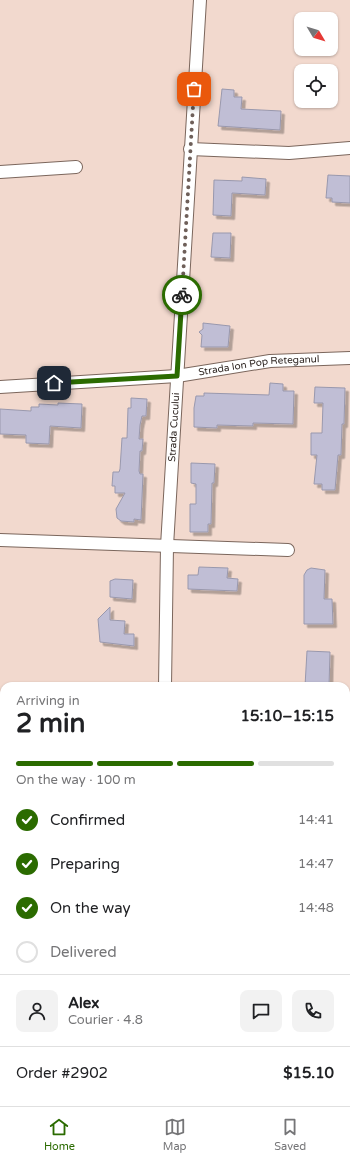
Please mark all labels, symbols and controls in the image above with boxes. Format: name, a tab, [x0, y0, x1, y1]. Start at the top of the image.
north arrow	[294, 12, 338, 56]
map controls	[294, 12, 338, 108]
button: locate	[294, 64, 338, 108]
pin	[177, 72, 211, 106]
icon: bag	[183, 78, 205, 100]
courier	[162, 275, 202, 315]
icon: bike	[171, 284, 193, 306]
street label: Strada Ion Pop Reteganul	[198, 353, 320, 378]
pin	[37, 366, 71, 400]
icon: home	[43, 372, 65, 394]
street label: Strada Cucului	[166, 392, 182, 462]
text: Arriving in	[16, 693, 80, 709]
text: 15:10–15:15	[241, 707, 334, 725]
text: 2 min	[16, 708, 85, 739]
text: On the way · 100 m	[16, 772, 136, 788]
icon: check	[16, 809, 38, 831]
text: Confirmed	[50, 811, 125, 829]
text: 14:41	[298, 812, 334, 828]
icon: check	[16, 853, 38, 875]
text: Preparing	[50, 855, 120, 873]
text: 14:47	[298, 856, 334, 872]
icon: check	[16, 897, 38, 919]
text: On the way	[50, 899, 130, 917]
text: 14:48	[298, 900, 334, 916]
text: Delivered	[50, 943, 117, 961]
button: person	[16, 990, 58, 1032]
button: chat	[240, 990, 282, 1032]
button: phone	[292, 990, 334, 1032]
text: Alex	[68, 994, 99, 1012]
text: Courier · 4.8	[68, 1012, 143, 1028]
text: Order #2902	[16, 1064, 108, 1082]
text: $15.10	[283, 1064, 334, 1082]
tab: Home	[44, 1116, 75, 1153]
tab: Map	[163, 1116, 187, 1153]
tab: Saved	[274, 1116, 306, 1153]

